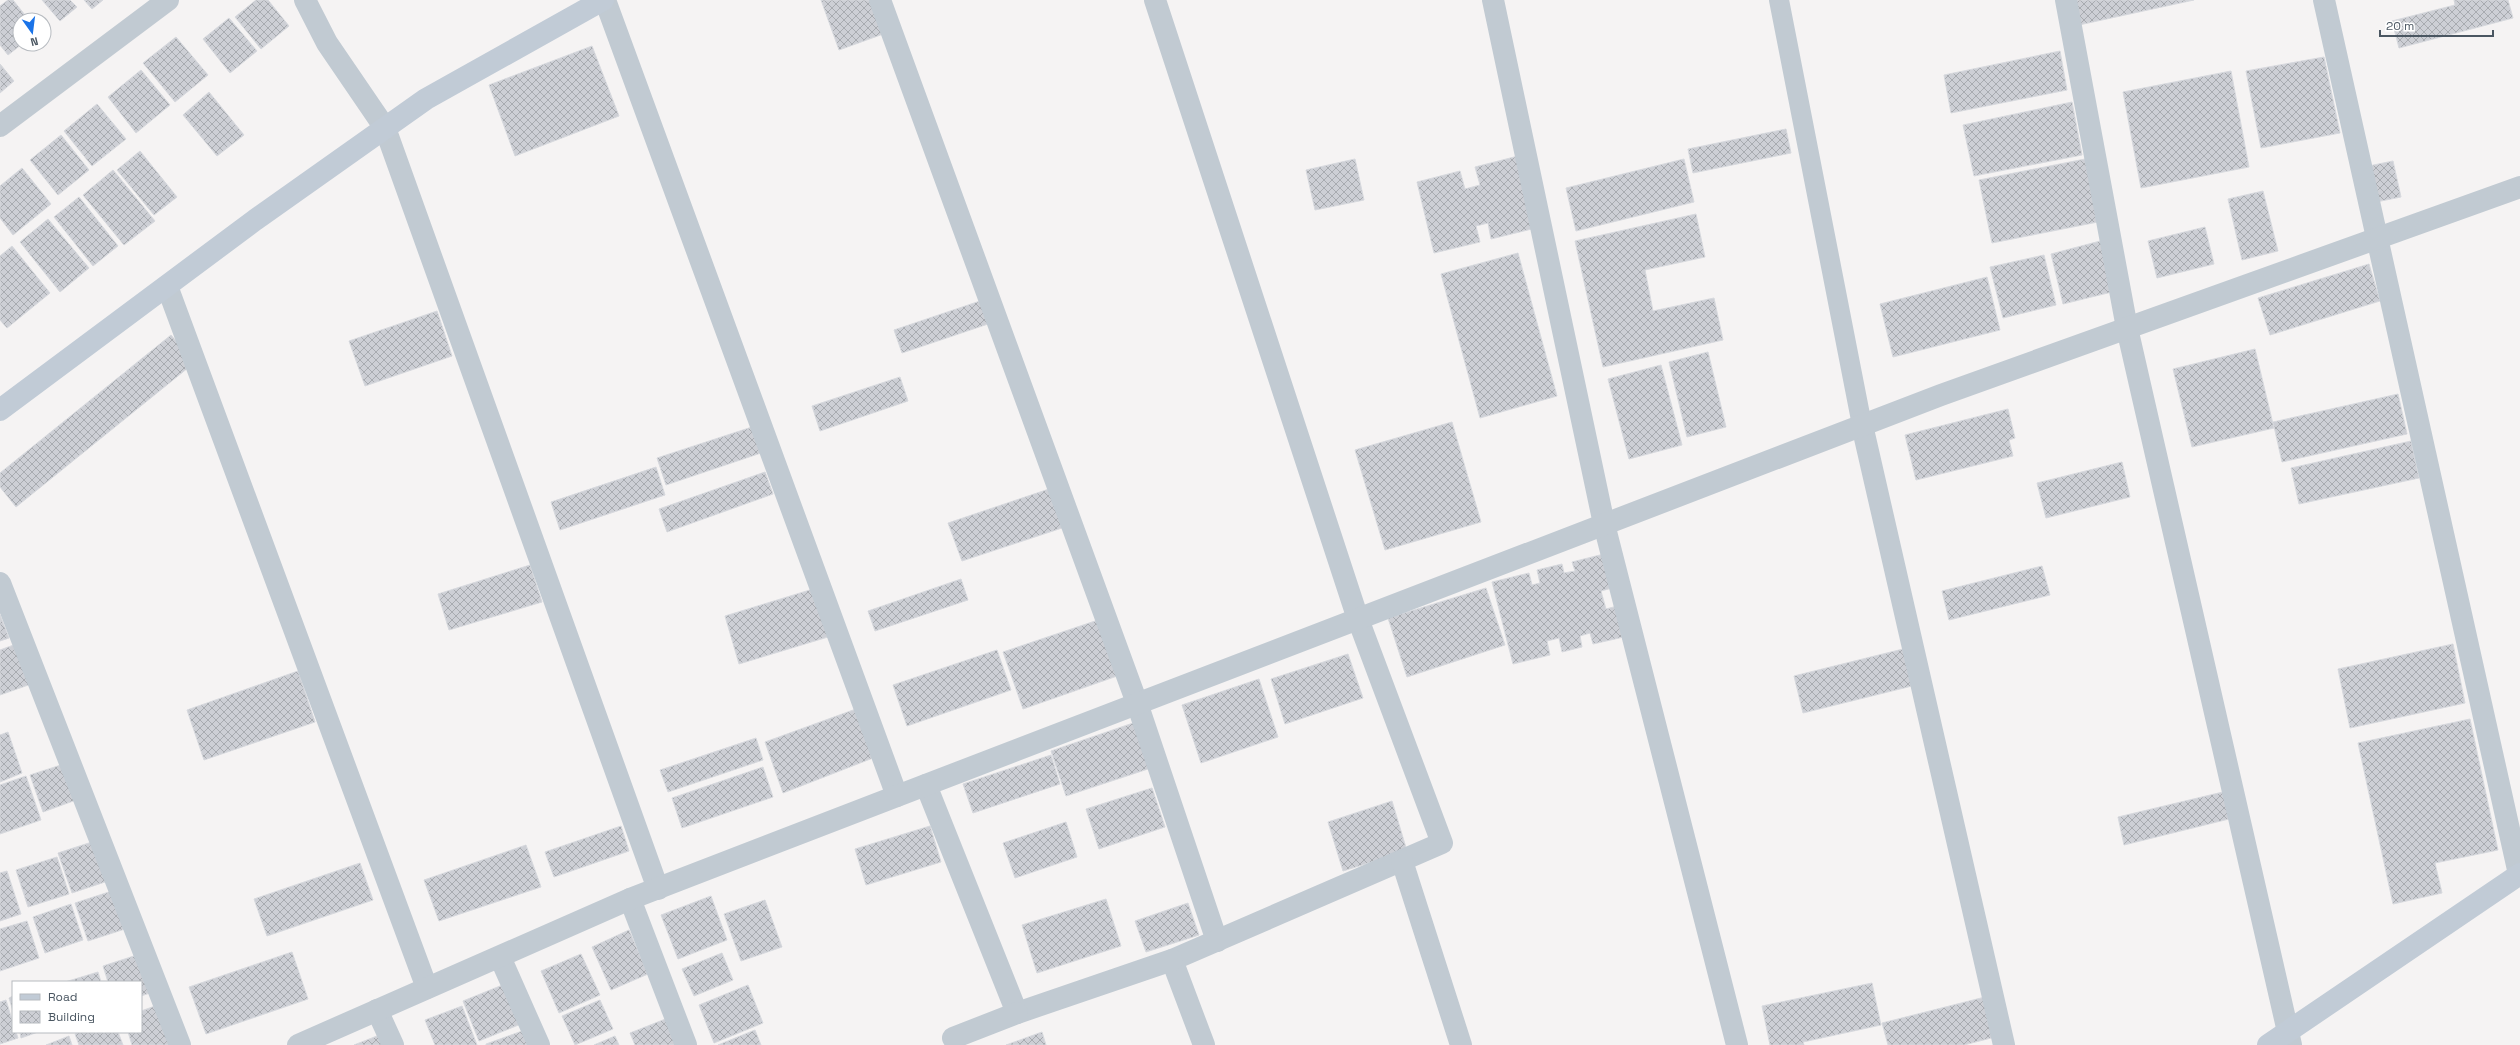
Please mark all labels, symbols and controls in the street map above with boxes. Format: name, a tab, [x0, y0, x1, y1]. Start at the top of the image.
north arrow	[12, 12, 52, 52]
scale bar	[2380, 12, 2493, 38]
text: 20 m	[2386, 18, 2414, 34]
text: N	[29, 34, 40, 49]
legend	[12, 981, 142, 1033]
text: Road	[48, 989, 77, 1005]
text: Building	[48, 1009, 95, 1025]

